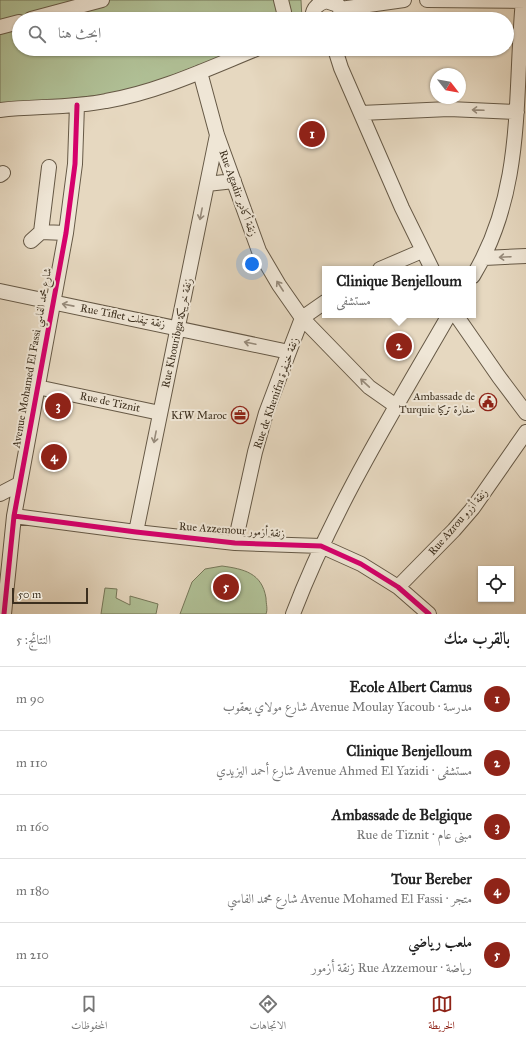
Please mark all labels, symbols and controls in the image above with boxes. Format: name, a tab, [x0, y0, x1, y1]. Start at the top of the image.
search box	[12, 12, 514, 56]
icon: search	[26, 23, 48, 45]
text: ابحث هنا	[58, 24, 101, 42]
north arrow	[430, 68, 466, 104]
one-way arrow	[472, 106, 485, 114]
pin: 1	[299, 119, 325, 149]
street label: Rue Agadir زنقة أكادير	[216, 147, 262, 238]
one-way arrow	[197, 207, 205, 220]
one-way arrow	[499, 253, 512, 260]
your location	[242, 254, 262, 274]
popup	[322, 266, 476, 318]
street label: Avenue Mohamed El Fassi شارع محمد الفاسي	[10, 267, 58, 451]
text: Clinique Benjelloum	[336, 272, 462, 290]
street label: Rue Khouribga زنقة خريبكة	[159, 277, 195, 389]
one-way arrow	[275, 280, 283, 292]
text: مستشفى	[336, 293, 371, 309]
one-way arrow	[62, 301, 75, 309]
street label: Rue Tiflet زنقة تيفلت	[79, 301, 167, 331]
pin: 2	[386, 331, 412, 361]
street label: Rue de Khenifra زنقة خنيفرة	[251, 336, 302, 451]
one-way arrow	[244, 339, 257, 347]
one-way arrow	[360, 379, 370, 388]
street label: Rue de Tiznit	[79, 389, 141, 415]
place label: Ambassade de Turquie سفارة تركيا	[399, 390, 475, 417]
pin: 3	[45, 391, 71, 421]
public building icon: Ambassade de Turquie سفارة تركيا	[478, 392, 498, 412]
office icon: KfW Maroc	[230, 405, 250, 425]
place label: KfW Maroc	[171, 409, 227, 422]
one-way arrow	[151, 430, 159, 443]
pin: 4	[41, 442, 67, 472]
street label: Rue Azrou زنقة أزرو	[424, 485, 490, 558]
street label: Rue Azzemour زنقة أزمور	[178, 518, 286, 540]
map controls	[478, 566, 514, 602]
button: locate	[478, 566, 514, 602]
pin: 5	[213, 572, 239, 602]
scale bar	[12, 586, 88, 605]
text: 50 m	[18, 588, 41, 601]
text: بالقرب منك	[444, 628, 510, 649]
text: النتائج: 5	[16, 632, 51, 648]
text: Ecole Albert Camus	[349, 678, 472, 696]
text: 90 m	[16, 691, 44, 707]
text: 1	[494, 691, 500, 707]
text: مدرسة · Avenue Moulay Yacoub شارع مولاي يعقوب	[223, 699, 472, 715]
text: Clinique Benjelloum	[346, 742, 472, 760]
text: 110 m	[16, 755, 48, 771]
text: 2	[494, 755, 500, 771]
text: مستشفى · Avenue Ahmed El Yazidi شارع أحمد اليزيدي	[216, 763, 472, 779]
text: Ambassade de Belgique	[332, 806, 472, 824]
text: 160 m	[16, 819, 49, 835]
text: 3	[494, 819, 500, 835]
text: مبنى عام · Rue de Tiznit	[357, 827, 472, 843]
text: Tour Bereber	[391, 870, 472, 888]
text: 180 m	[16, 883, 49, 899]
text: 4	[493, 883, 501, 899]
text: متجر · Avenue Mohamed El Fassi شارع محمد الفاسي	[227, 891, 472, 907]
text: ملعب رياضي	[408, 933, 472, 951]
text: 210 m	[16, 947, 49, 963]
text: 5	[494, 947, 500, 963]
text: رياضة · Rue Azzemour زنقة أزمور	[312, 960, 472, 976]
tab: المحفوظات	[71, 993, 107, 1036]
tab: الاتجاهات	[249, 993, 286, 1036]
tab: الخريطة	[428, 993, 455, 1036]

